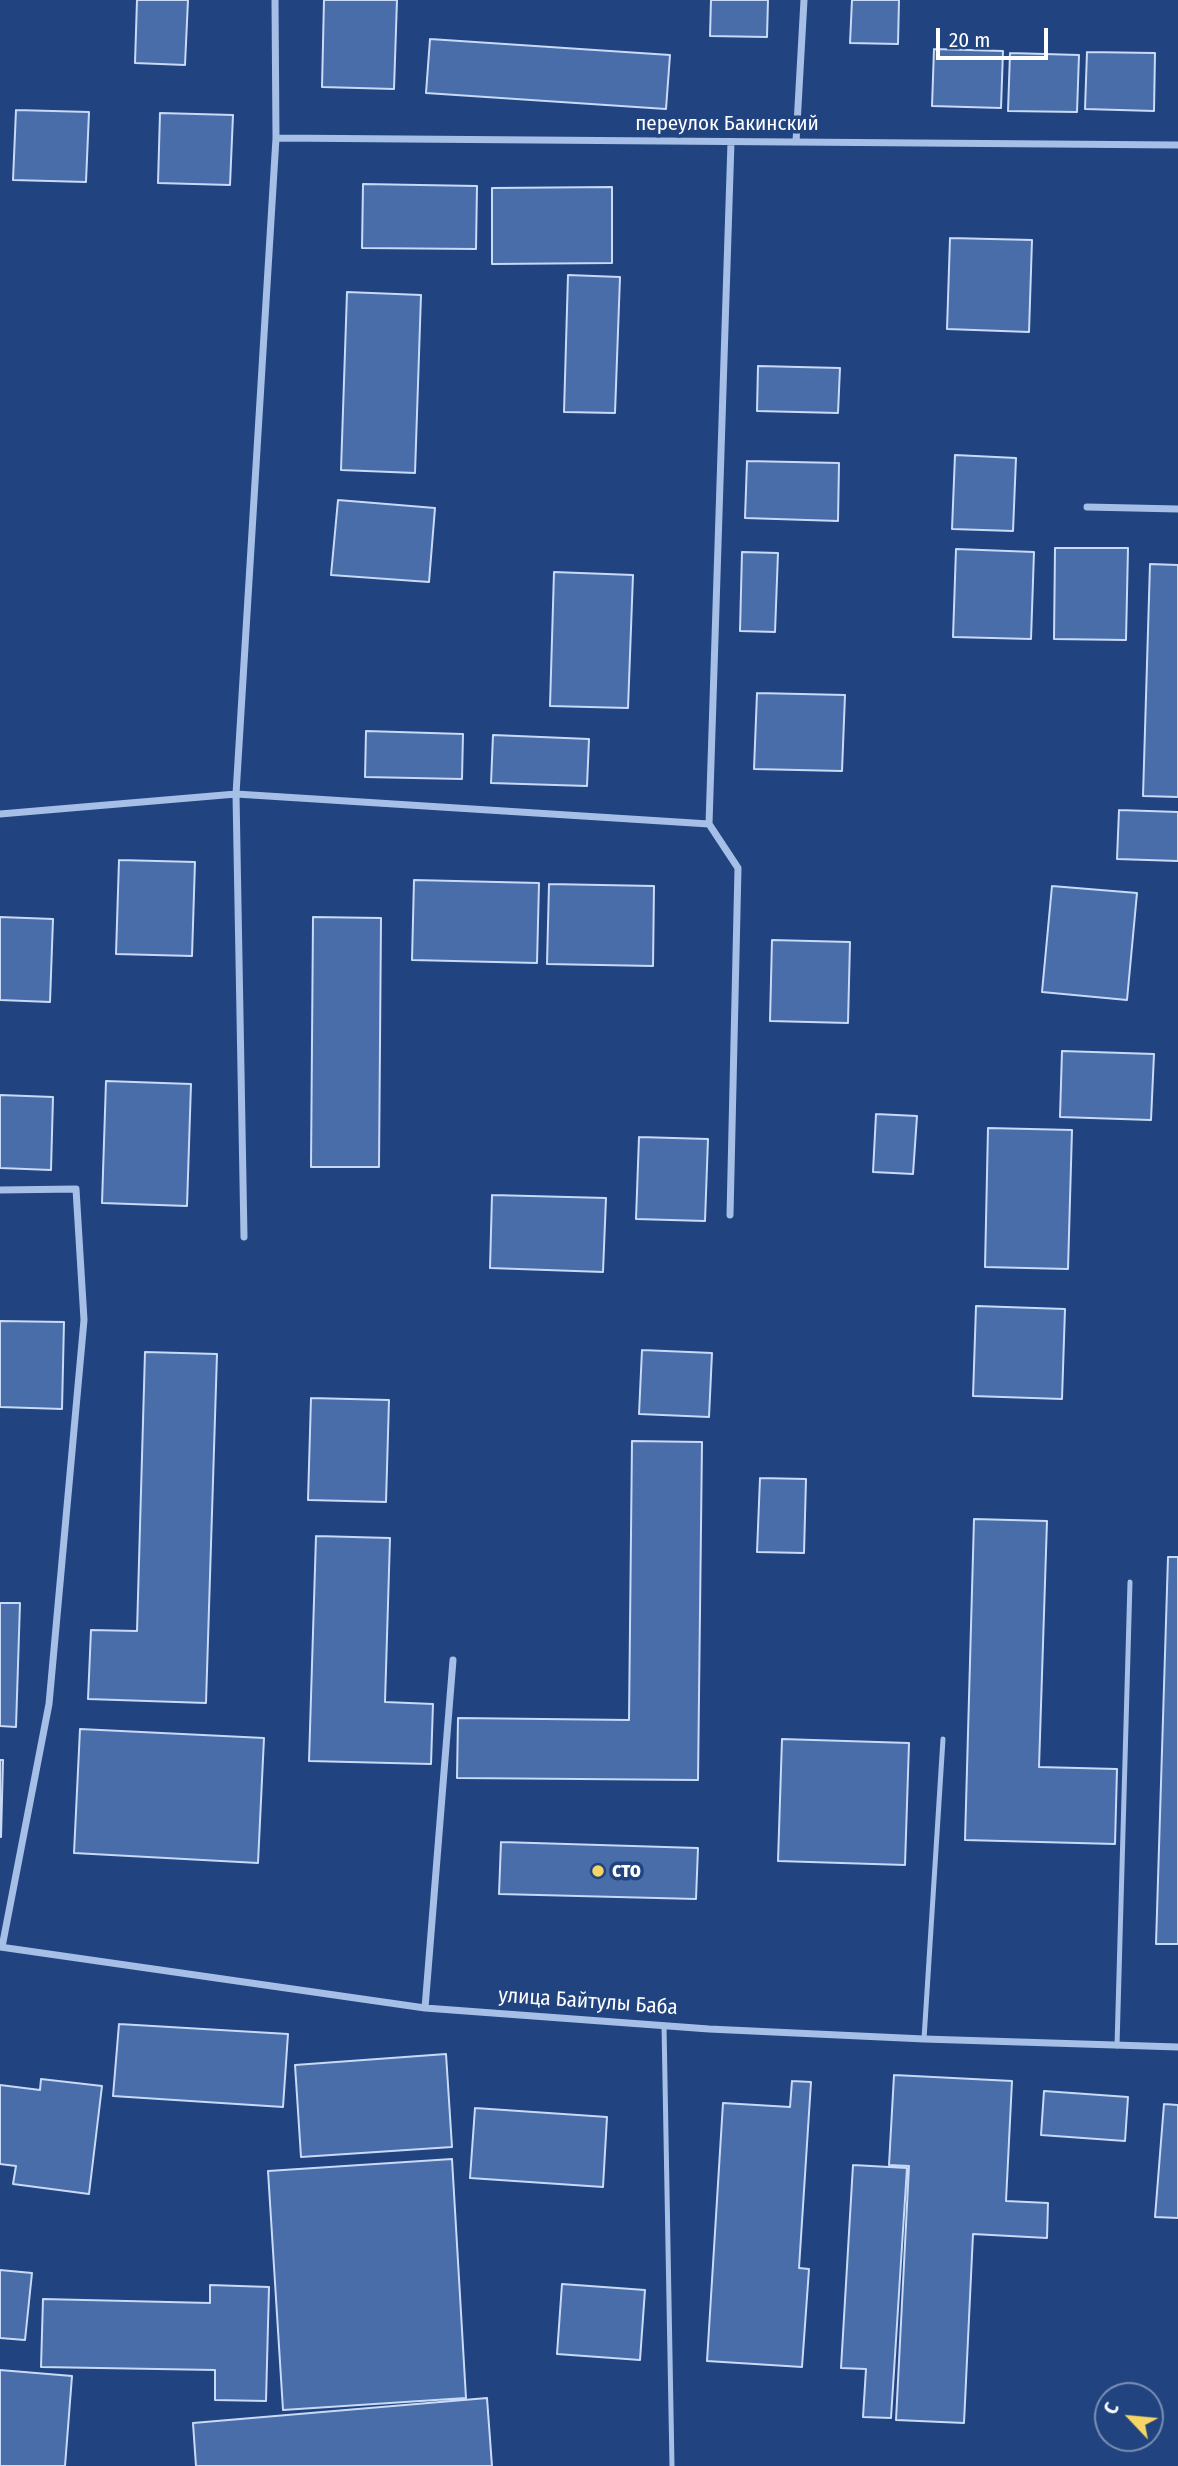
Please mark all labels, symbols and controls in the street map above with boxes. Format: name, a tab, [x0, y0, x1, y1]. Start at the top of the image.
scale bar	[940, 14, 1052, 58]
text: 20 m	[949, 27, 990, 53]
street label: переулок Бакинский	[635, 111, 819, 137]
place label: сто	[612, 1858, 641, 1884]
marker: сто	[590, 1863, 606, 1879]
street label: улица Байтулы Баба	[497, 1983, 679, 2021]
north arrow	[1094, 2382, 1164, 2452]
text: С	[1099, 2399, 1124, 2418]

